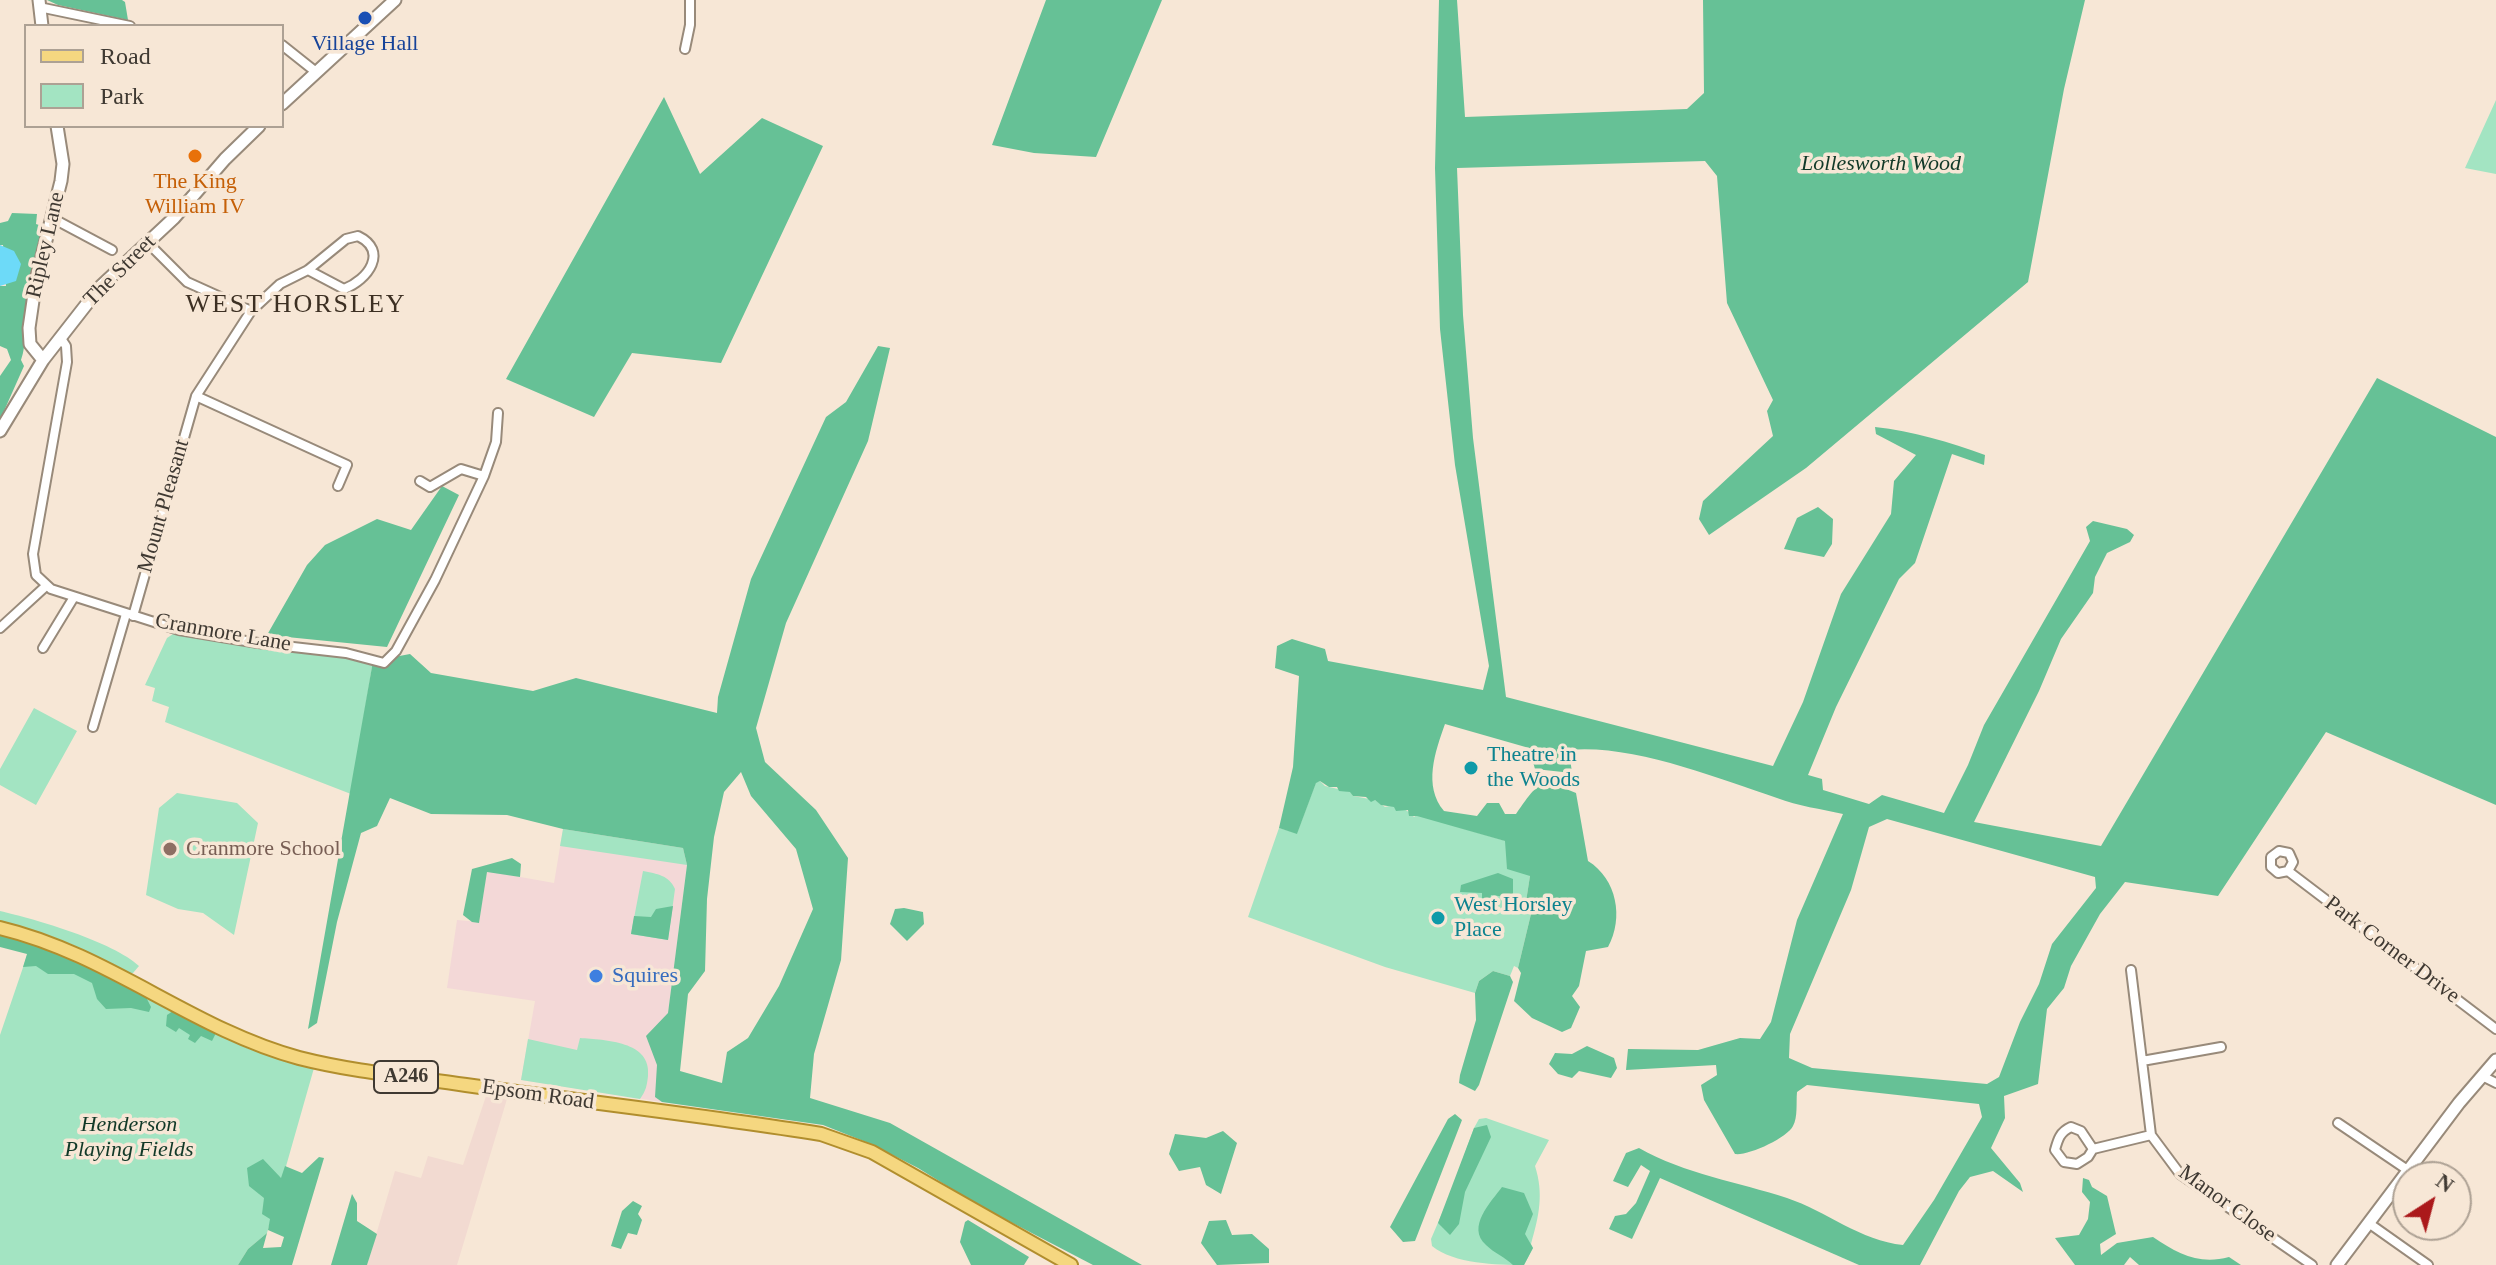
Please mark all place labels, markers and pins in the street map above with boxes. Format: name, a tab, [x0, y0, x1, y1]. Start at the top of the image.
marker: Village Hall	[356, 9, 374, 27]
place label: Village Hall	[312, 31, 418, 57]
marker: The King William IV	[186, 147, 204, 165]
place label: The King William IV	[145, 169, 245, 220]
place label: Theatre in the Woods	[1487, 742, 1580, 794]
marker: Theatre in the Woods	[1462, 759, 1480, 777]
place label: Cranmore School	[186, 836, 341, 862]
marker: Cranmore School	[161, 840, 179, 858]
place label: West Horsley Place	[1454, 892, 1573, 944]
marker: West Horsley Place	[1429, 909, 1447, 927]
place label: Squires	[612, 963, 678, 989]
marker: Squires	[587, 967, 605, 985]

